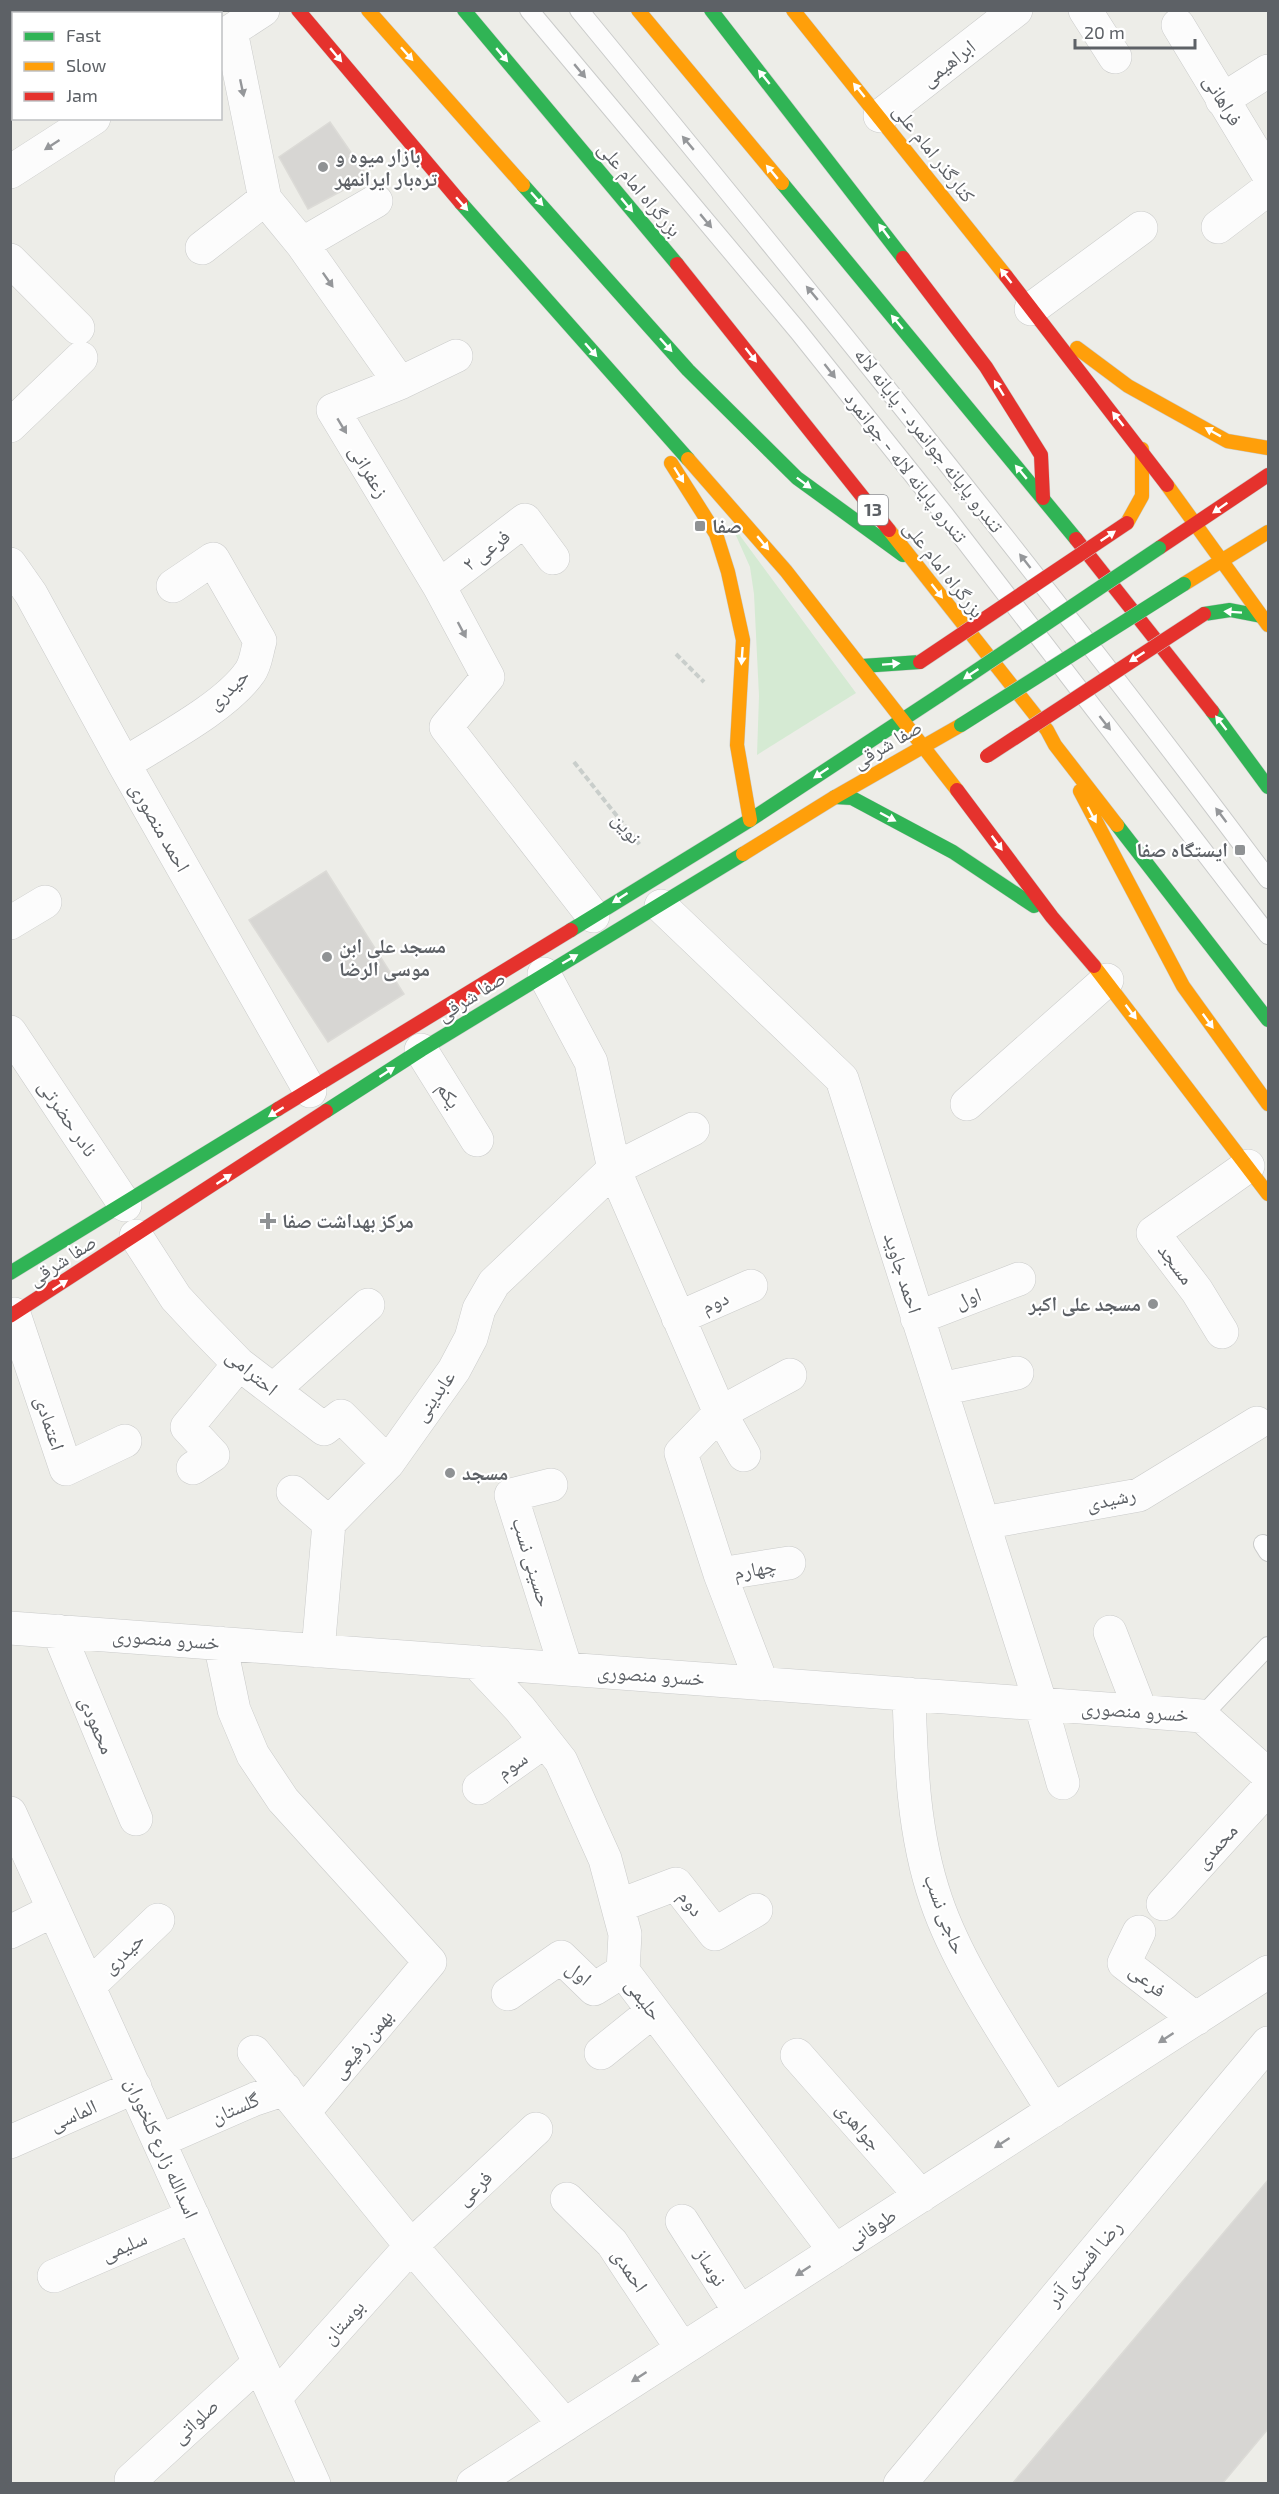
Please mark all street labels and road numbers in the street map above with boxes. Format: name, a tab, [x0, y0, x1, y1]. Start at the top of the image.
street label: ابراهیمی	[915, 34, 980, 92]
street label: فراهانی	[1198, 69, 1248, 130]
street label: کنارگذر امام علی	[886, 98, 981, 208]
street label: بزرگراه امام علی	[592, 136, 688, 243]
street label: تندرو پایانه جوانمرد - پایانه لاله	[849, 342, 1009, 537]
street label: تندرو پایانه لاله - جوانمرد	[839, 386, 973, 547]
street label: زعفرانی	[344, 440, 395, 502]
road number: 13	[858, 495, 888, 525]
street label: بزرگراه امام علی	[897, 515, 990, 624]
street label: فرعی ۲	[457, 523, 515, 576]
street label: حیدری	[201, 662, 254, 715]
street label: صفا شرقی	[847, 714, 926, 773]
street label: احمد منصوری	[125, 777, 196, 876]
street label: نوین	[607, 807, 648, 849]
street label: صفا شرقی	[432, 965, 510, 1026]
street label: نادر حضرتی	[33, 1074, 103, 1161]
street label: یکم	[430, 1077, 467, 1114]
street label: صفا شرقی	[23, 1228, 101, 1291]
street label: احمد جاوید	[879, 1229, 928, 1316]
street label: مسجد	[1153, 1238, 1200, 1289]
street label: اول	[951, 1281, 984, 1314]
street label: دوم	[697, 1285, 733, 1320]
street label: احترامی	[221, 1343, 283, 1401]
street label: عابدینی	[407, 1365, 460, 1426]
street label: اعتمادی	[30, 1392, 71, 1453]
street label: رشیدی	[1084, 1481, 1138, 1516]
street label: حسینی نسب	[507, 1514, 558, 1610]
street label: چهارم	[732, 1552, 779, 1587]
street label: خسرو منصوری	[111, 1622, 221, 1655]
street label: خسرو منصوری	[596, 1658, 706, 1691]
street label: محمودی	[74, 1692, 121, 1758]
street label: خسرو منصوری	[1080, 1694, 1190, 1727]
street label: سوم	[491, 1745, 533, 1786]
street label: محمدی	[1189, 1818, 1242, 1874]
street label: حاجی نسب	[919, 1870, 972, 1958]
street label: دوم	[672, 1884, 710, 1922]
street label: حیدری	[96, 1926, 149, 1979]
street label: اول	[561, 1955, 597, 1991]
street label: فرعی	[1125, 1957, 1172, 2002]
street label: حلیمی	[620, 1972, 669, 2025]
street label: بهمن رفیعی	[325, 2004, 398, 2083]
street label: اسدالله زارع کلخوران	[119, 2073, 205, 2223]
street label: گلستان	[207, 2086, 263, 2129]
street label: الماسی	[45, 2093, 100, 2136]
street label: جواهری	[831, 2096, 888, 2156]
street label: فرعی	[450, 2165, 497, 2211]
street label: طوفانی	[841, 2202, 901, 2253]
street label: رضا افسری آذر	[1040, 2214, 1127, 2312]
street label: سلیمی	[97, 2225, 150, 2266]
street label: نوساز	[690, 2242, 733, 2290]
street label: احمدی	[607, 2243, 654, 2296]
street label: بوستان	[316, 2294, 369, 2349]
street label: صلواتی	[166, 2393, 223, 2449]

